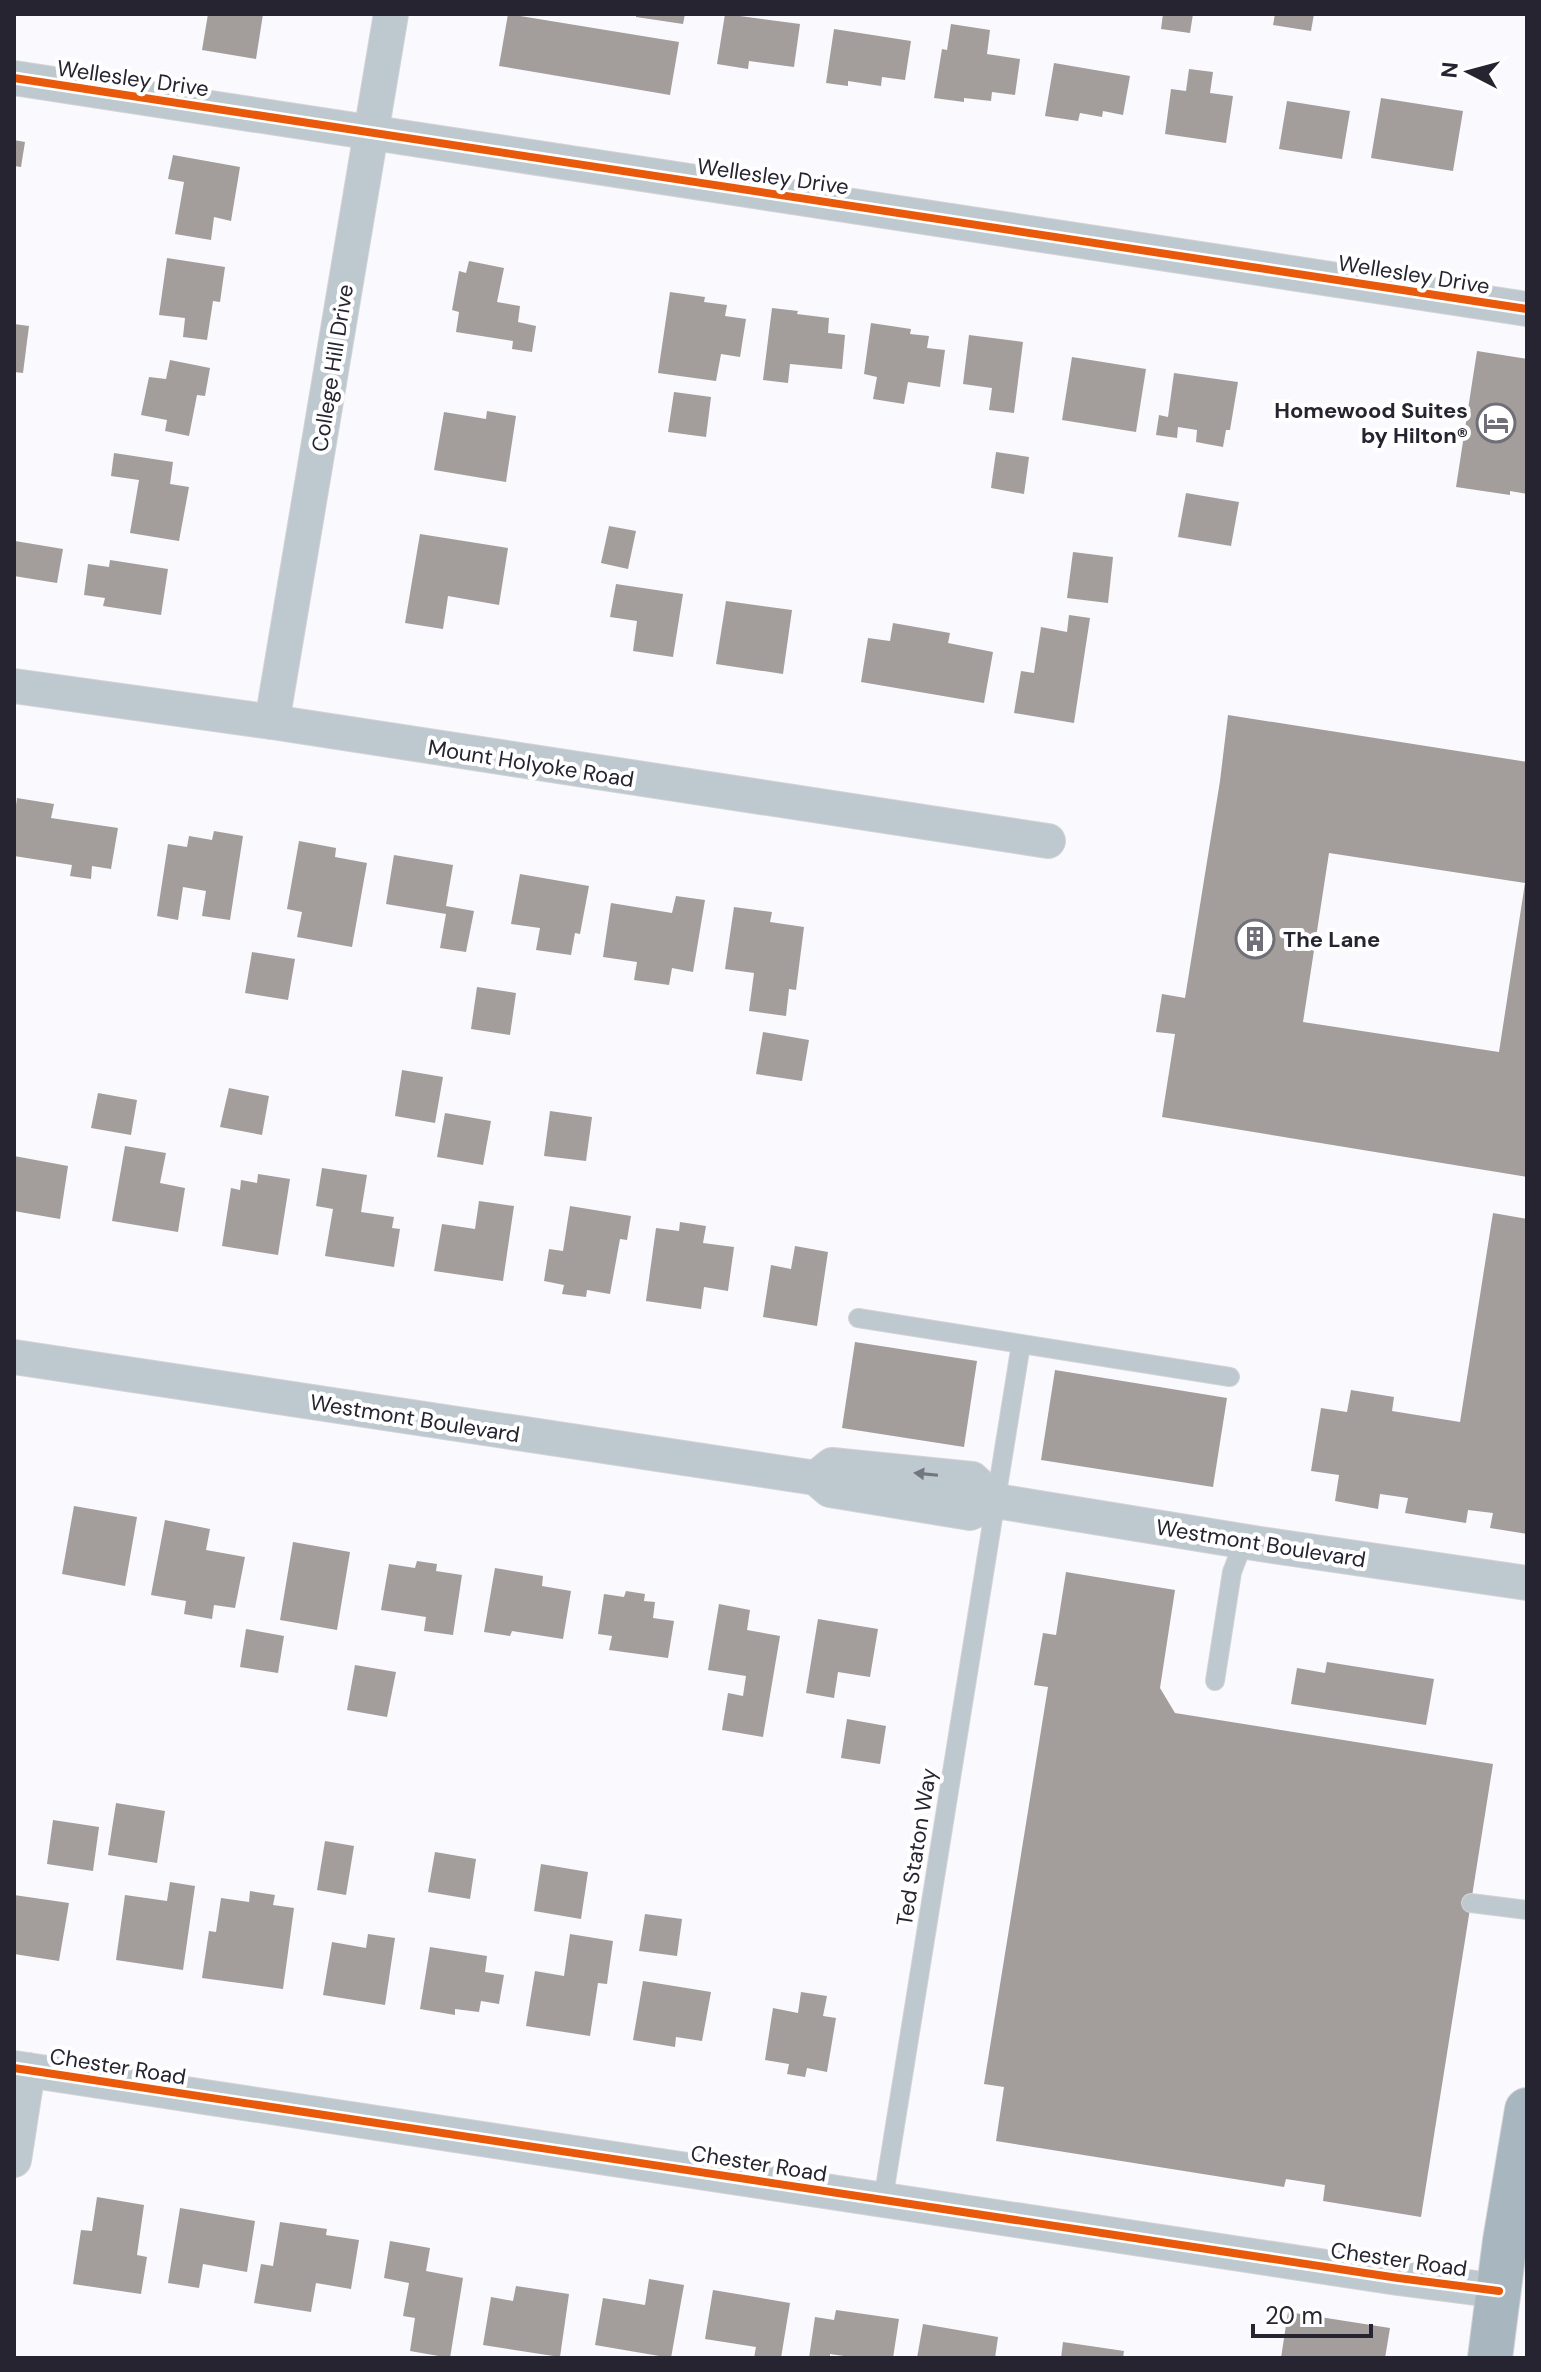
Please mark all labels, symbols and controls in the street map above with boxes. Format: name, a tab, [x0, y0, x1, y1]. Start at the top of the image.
north arrow	[1429, 32, 1509, 112]
street label: Wellesley Drive	[55, 53, 211, 104]
text: N	[1434, 60, 1465, 79]
street label: Wellesley Drive	[695, 151, 851, 202]
street label: Wellesley Drive	[1336, 248, 1492, 301]
street label: College Hill Drive	[305, 282, 360, 454]
place label: Homewood Suites by Hilton®	[1274, 396, 1468, 450]
hotel icon: Homewood Suites by Hilton®	[1475, 402, 1517, 444]
street label: Mount Holyoke Road	[426, 733, 636, 794]
building icon: The Lane	[1234, 918, 1276, 960]
place label: The Lane	[1283, 925, 1380, 954]
street label: Westmont Boulevard	[308, 1388, 522, 1449]
one-way arrow	[913, 1468, 938, 1481]
street label: Westmont Boulevard	[1154, 1513, 1368, 1574]
street label: Ted Staton Way	[890, 1766, 943, 1928]
street label: Chester Road	[48, 2041, 188, 2092]
street label: Chester Road	[689, 2138, 829, 2189]
street label: Chester Road	[1329, 2236, 1469, 2283]
scale bar	[1253, 2288, 1371, 2338]
text: 20 m	[1265, 2300, 1323, 2331]

